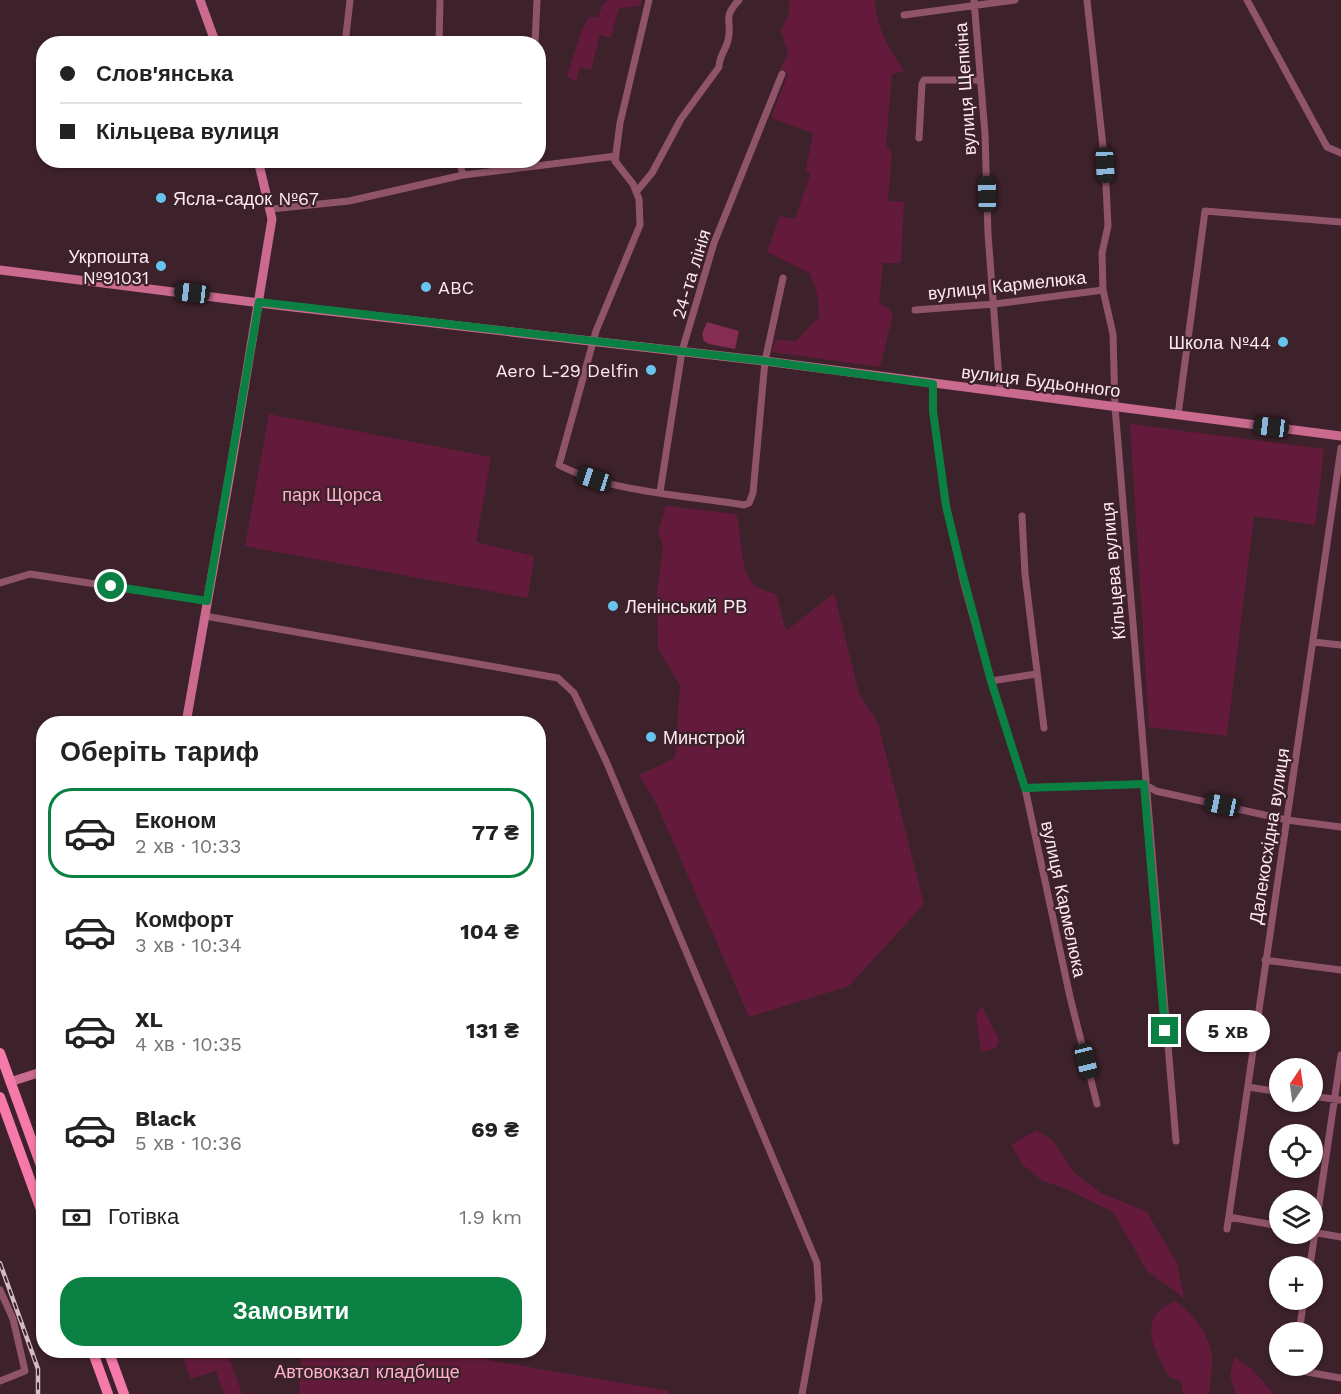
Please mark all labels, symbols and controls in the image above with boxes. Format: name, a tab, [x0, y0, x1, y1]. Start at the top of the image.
street label: вулиця Щепкіна	[950, 21, 980, 156]
text: Слов'янська	[96, 61, 233, 86]
text: Кільцева вулиця	[96, 119, 279, 144]
car	[1095, 147, 1115, 183]
car	[978, 176, 996, 212]
place label: Ясла-садок №67	[173, 188, 319, 209]
marker: Ясла-садок №67	[154, 191, 168, 205]
street label: 24-та лінія	[667, 227, 715, 321]
place label: Укрпошта №91031	[68, 246, 150, 288]
marker: Укрпошта №91031	[154, 259, 168, 273]
street label: вулиця Кармелюка	[927, 266, 1088, 304]
place label: ABC	[438, 277, 474, 298]
marker: ABC	[419, 280, 433, 294]
car	[173, 282, 211, 304]
place label: Школа №44	[1168, 332, 1271, 353]
marker: Школа №44	[1276, 335, 1290, 349]
place label: Aero L-29 Delfin	[496, 360, 639, 381]
street label: вулиця Будьонного	[960, 361, 1122, 401]
marker: Aero L-29 Delfin	[644, 363, 658, 377]
car	[1252, 416, 1290, 438]
car	[574, 465, 614, 493]
park label: парк Щорса	[282, 484, 383, 505]
street label: Кільцева вулиця	[1097, 501, 1129, 641]
route start	[97, 572, 124, 599]
place label: Ленінський РВ	[625, 596, 747, 617]
marker: Ленінський РВ	[606, 599, 620, 613]
place label: Минстрой	[663, 727, 745, 748]
marker: Минстрой	[644, 730, 658, 744]
text: Оберіть тариф	[60, 736, 259, 768]
street label: Далекосхідна вулиця	[1245, 747, 1293, 925]
car	[1203, 792, 1241, 818]
icon: car	[63, 806, 117, 860]
text: Економ	[135, 808, 217, 833]
street label: вулиця Кармелюка	[1037, 819, 1091, 980]
text: 77 ₴	[472, 820, 519, 845]
text: 2 хв · 10:33	[135, 834, 241, 858]
icon: car	[63, 905, 117, 959]
text: Комфорт	[135, 907, 234, 932]
text: 104 ₴	[460, 919, 519, 944]
text: 3 хв · 10:34	[135, 933, 242, 957]
icon: car	[63, 1004, 117, 1058]
text: XL	[135, 1007, 163, 1032]
callout: 5 хв	[1186, 1010, 1270, 1052]
route end	[1151, 1017, 1178, 1044]
text: 131 ₴	[466, 1018, 519, 1043]
text: 5 хв	[1208, 1019, 1248, 1043]
text: 4 хв · 10:35	[135, 1032, 242, 1056]
car	[1073, 1041, 1099, 1081]
north arrow	[1269, 1058, 1323, 1112]
map controls	[1269, 1058, 1323, 1376]
icon: car	[63, 1103, 117, 1157]
text: Black	[135, 1106, 196, 1131]
text: 69 ₴	[471, 1117, 519, 1142]
button: locate	[1269, 1124, 1323, 1178]
text: 5 хв · 10:36	[135, 1131, 242, 1155]
button: layers	[1269, 1190, 1323, 1244]
icon: cash	[60, 1201, 93, 1234]
text: Готівка	[108, 1204, 179, 1229]
text: 1.9 km	[459, 1205, 522, 1229]
button: +	[1269, 1256, 1323, 1310]
button: Замовити	[60, 1277, 522, 1346]
button: −	[1269, 1322, 1323, 1376]
park label: Автовокзал кладбище	[274, 1361, 460, 1382]

